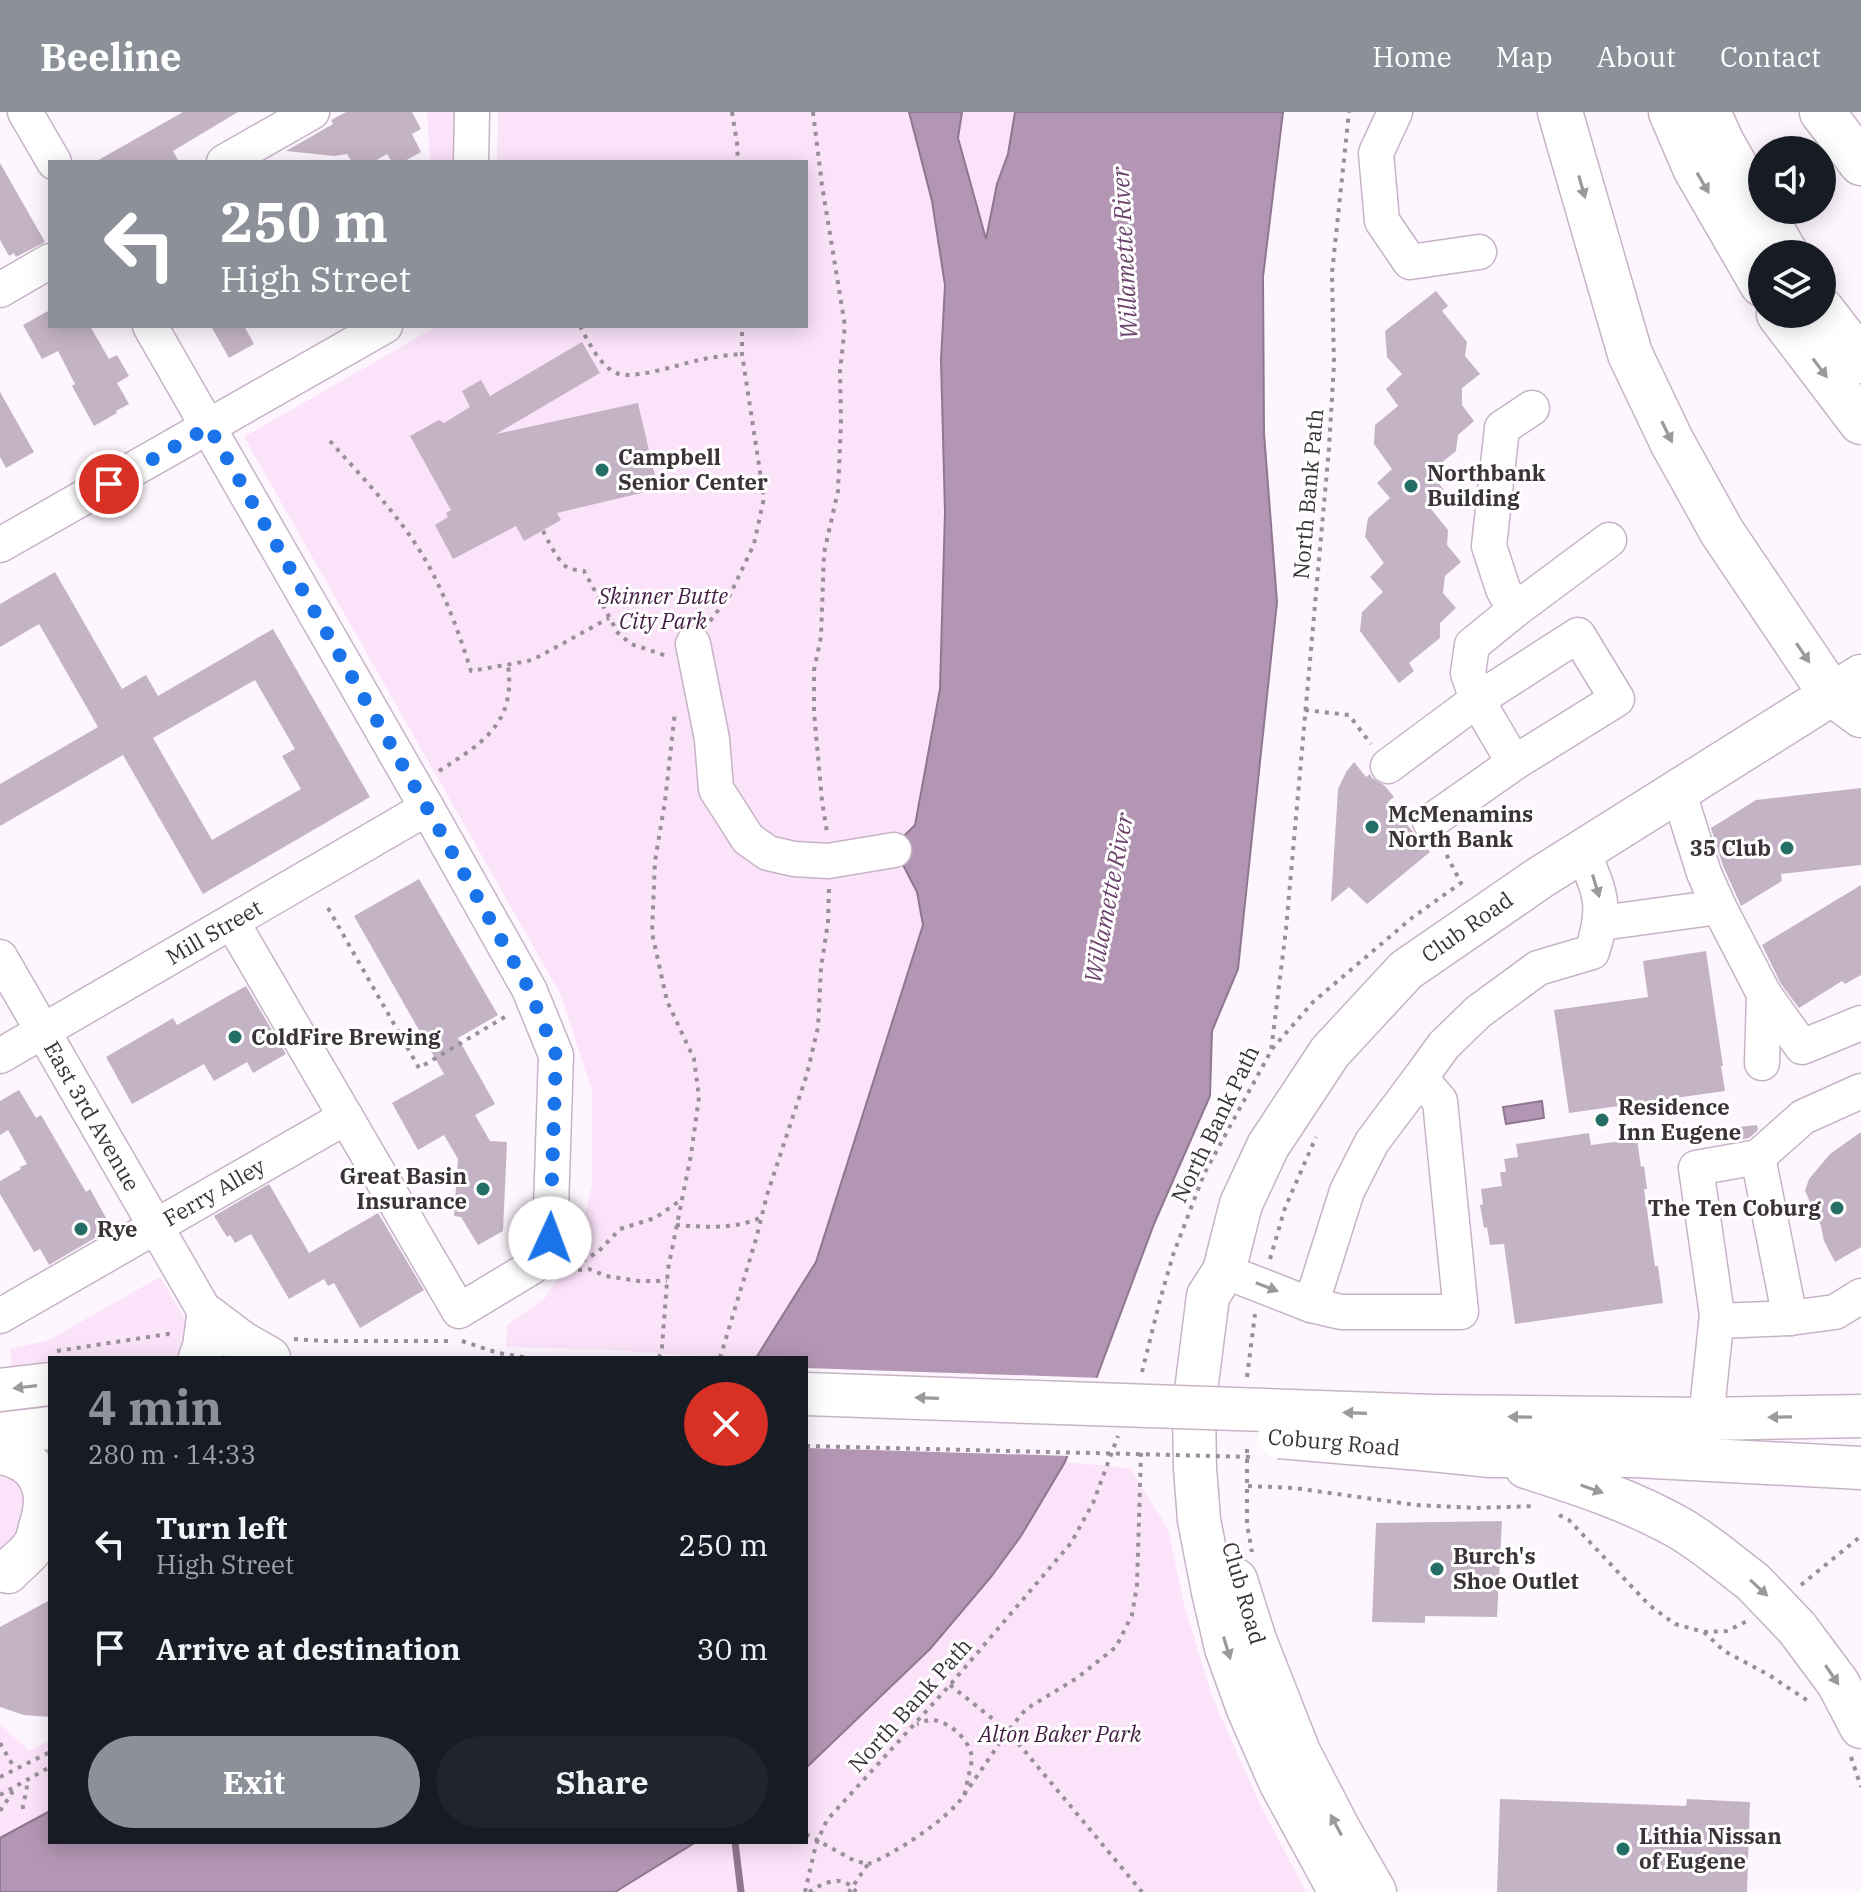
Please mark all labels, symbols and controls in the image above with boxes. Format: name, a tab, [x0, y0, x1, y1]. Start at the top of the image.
text: Beeline	[40, 32, 182, 81]
text: Home	[1372, 38, 1452, 75]
text: Map	[1496, 38, 1553, 75]
text: About	[1597, 38, 1676, 75]
text: Contact	[1720, 38, 1821, 75]
map controls	[1748, 136, 1836, 328]
button: sound	[1748, 136, 1836, 224]
water label: Willamette River	[1103, 165, 1144, 340]
one-way arrow	[1696, 172, 1710, 194]
one-way arrow	[1576, 174, 1588, 199]
text: 250 m	[220, 185, 388, 257]
icon: left	[88, 192, 192, 296]
button: layers	[1748, 240, 1836, 328]
text: High Street	[220, 255, 411, 302]
one-way arrow	[1812, 357, 1828, 379]
street label: North Bank Path	[1286, 407, 1329, 581]
one-way arrow	[1660, 420, 1674, 443]
place label: Campbell Senior Center	[618, 442, 768, 496]
pin	[75, 450, 143, 518]
place label: Northbank Building	[1427, 458, 1546, 512]
marker: Campbell Senior Center	[593, 461, 611, 479]
icon: arrive	[87, 462, 131, 506]
marker: Northbank Building	[1402, 477, 1420, 495]
park label: Skinner Butte City Park	[597, 581, 728, 635]
one-way arrow	[1795, 642, 1810, 663]
place label: McMenamins North Bank	[1388, 799, 1533, 853]
water label: Willamette River	[1076, 809, 1140, 986]
marker: McMenamins North Bank	[1363, 818, 1381, 836]
place label: 35 Club	[1690, 833, 1771, 862]
marker: 35 Club	[1778, 839, 1796, 857]
one-way arrow	[1590, 874, 1603, 898]
street label: Club Road	[1415, 885, 1518, 969]
street label: Mill Street	[161, 892, 267, 971]
place label: ColdFire Brewing	[251, 1022, 441, 1051]
marker: ColdFire Brewing	[226, 1028, 244, 1046]
street label: East 3rd Avenue	[38, 1036, 147, 1196]
street label: North Bank Path	[1164, 1040, 1265, 1207]
place label: Residence Inn Eugene	[1618, 1092, 1741, 1146]
marker: Residence Inn Eugene	[1593, 1111, 1611, 1129]
street label: Ferry Alley	[157, 1151, 270, 1232]
place label: Great Basin Insurance	[339, 1161, 467, 1215]
marker: Great Basin Insurance	[474, 1180, 492, 1198]
place label: The Ten Coburg	[1648, 1193, 1821, 1222]
position arrow	[508, 1196, 592, 1280]
marker: The Ten Coburg	[1828, 1199, 1846, 1217]
place label: Rye	[97, 1214, 138, 1243]
marker: Rye	[72, 1220, 90, 1238]
one-way arrow	[1255, 1281, 1279, 1294]
text: 4 min	[88, 1376, 222, 1438]
one-way arrow	[12, 1380, 37, 1393]
button: close	[684, 1382, 768, 1466]
one-way arrow	[914, 1392, 939, 1405]
one-way arrow	[1342, 1407, 1367, 1420]
one-way arrow	[1507, 1411, 1532, 1423]
one-way arrow	[1767, 1411, 1792, 1424]
street label: Coburg Road	[1267, 1421, 1401, 1462]
text: 280 m · 14:33	[88, 1437, 256, 1471]
one-way arrow	[1580, 1483, 1604, 1495]
text: Turn left	[156, 1508, 288, 1547]
icon: left	[88, 1522, 132, 1566]
text: 250 m	[678, 1525, 768, 1564]
street label: Club Road	[1216, 1538, 1273, 1647]
place label: Burch's Shoe Outlet	[1453, 1541, 1579, 1595]
text: High Street	[156, 1547, 294, 1581]
marker: Burch's Shoe Outlet	[1428, 1560, 1446, 1578]
one-way arrow	[1750, 1579, 1769, 1597]
icon: arrive	[88, 1626, 132, 1670]
text: Arrive at destination	[156, 1629, 461, 1668]
text: 30 m	[696, 1629, 768, 1668]
street label: North Bank Path	[841, 1631, 978, 1778]
one-way arrow	[1221, 1637, 1234, 1661]
one-way arrow	[1825, 1665, 1840, 1686]
park label: Alton Baker Park	[977, 1719, 1142, 1748]
button: Exit	[88, 1736, 420, 1828]
button: Share	[436, 1736, 768, 1828]
one-way arrow	[1330, 1813, 1343, 1836]
place label: Lithia Nissan of Eugene	[1639, 1821, 1782, 1875]
marker: Lithia Nissan of Eugene	[1614, 1840, 1632, 1858]

